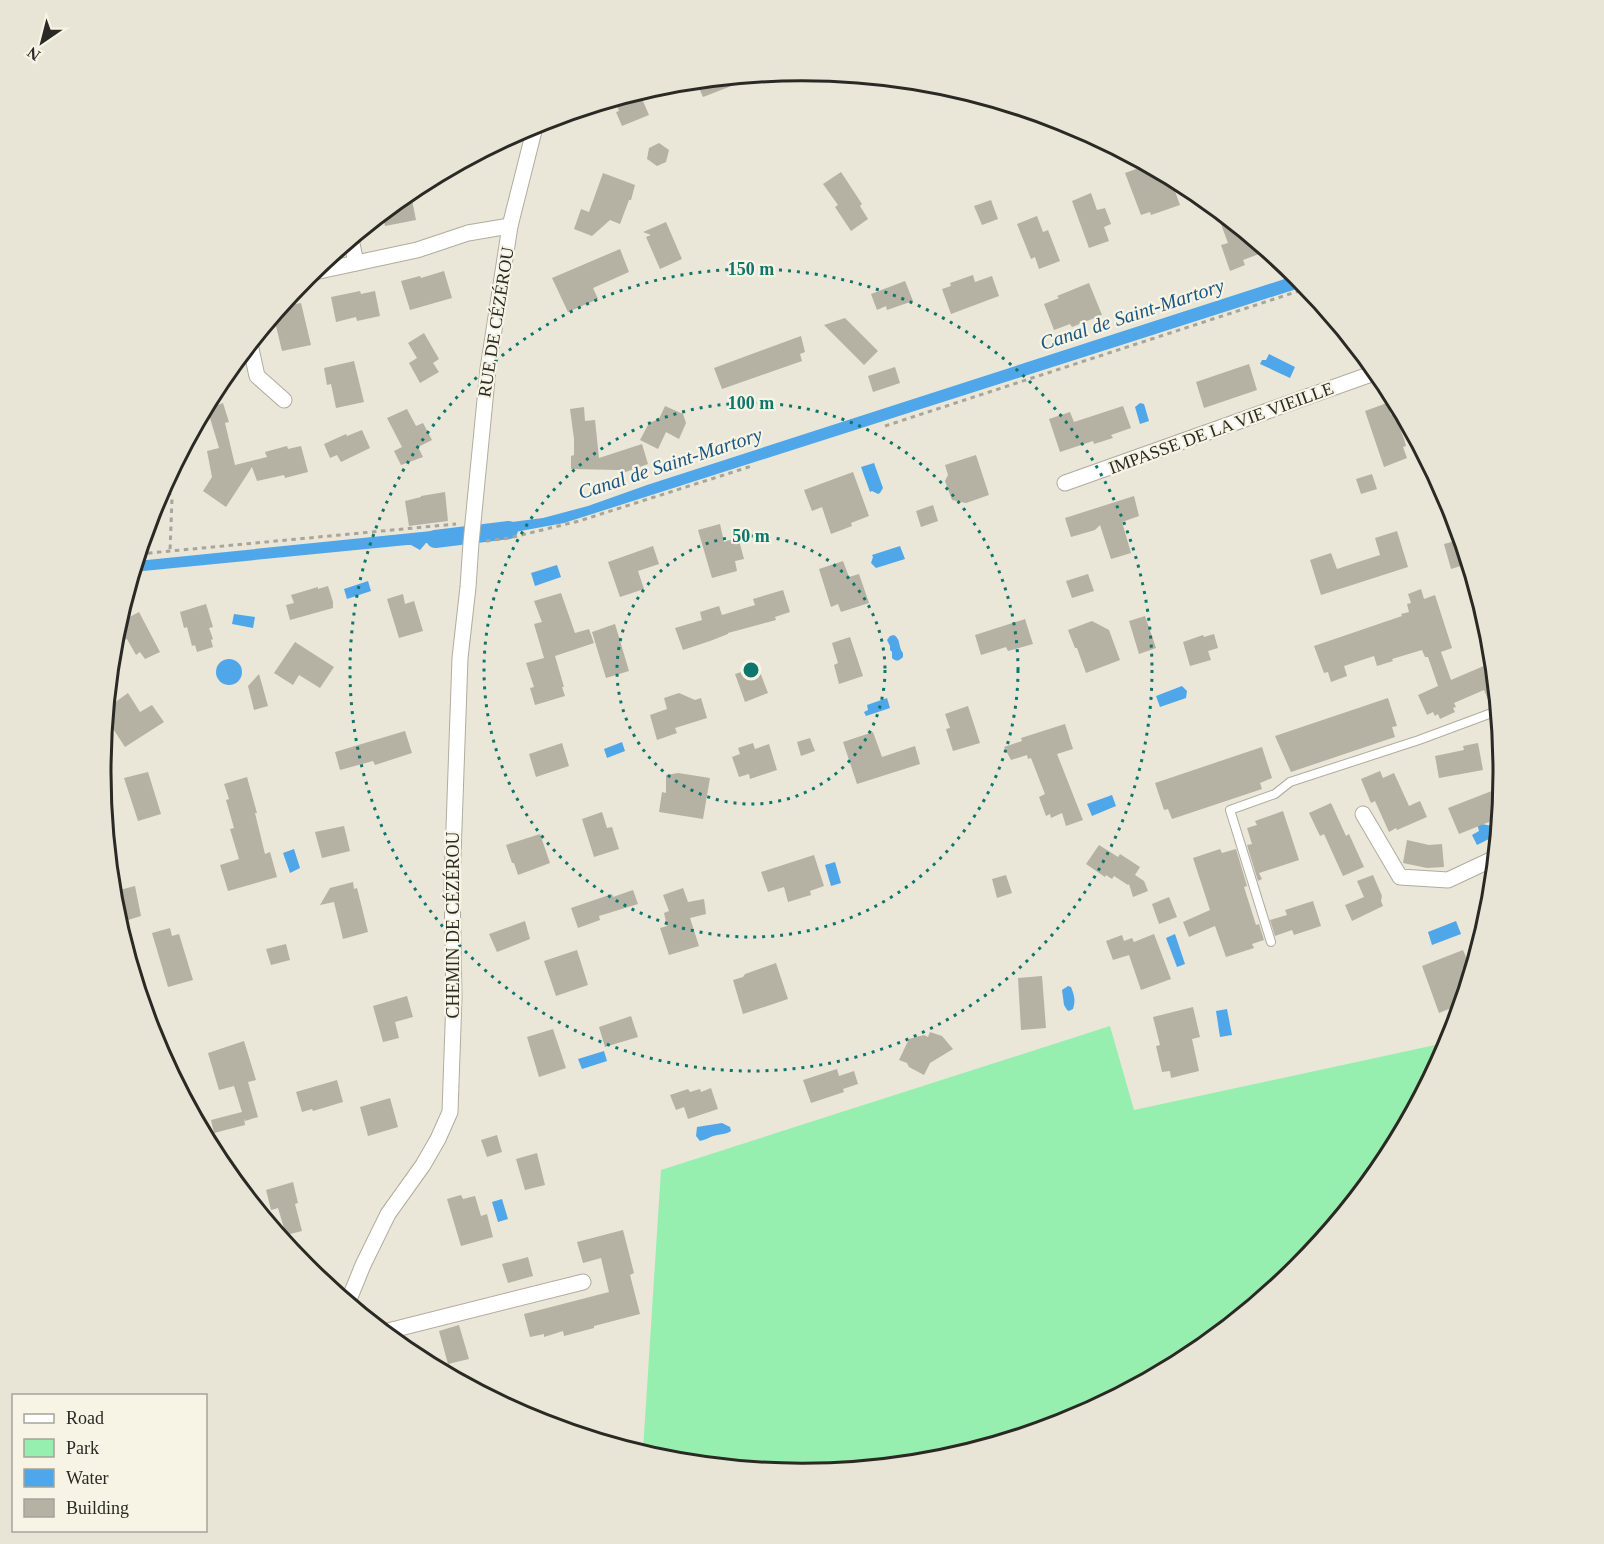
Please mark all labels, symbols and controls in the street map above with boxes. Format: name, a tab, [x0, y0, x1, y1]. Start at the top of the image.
north arrow	[12, 12, 72, 72]
text: N	[24, 43, 43, 64]
street label: RUE DE CÉZÉROU	[473, 245, 518, 399]
text: 150 m	[728, 259, 774, 279]
water label: Canal de Saint-Martory	[1037, 274, 1227, 355]
street label: IMPASSE DE LA VIE VIEILLE	[1106, 378, 1336, 478]
text: 100 m	[728, 393, 774, 413]
water label: Canal de Saint-Martory	[575, 423, 765, 504]
text: 50 m	[732, 526, 770, 546]
centre of rings	[741, 660, 761, 680]
street label: CHEMIN DE CÉZÉROU	[442, 832, 463, 1019]
legend	[12, 1394, 207, 1532]
text: Road	[66, 1408, 104, 1428]
text: Park	[66, 1438, 99, 1458]
text: Water	[66, 1468, 109, 1488]
text: Building	[66, 1498, 129, 1518]

